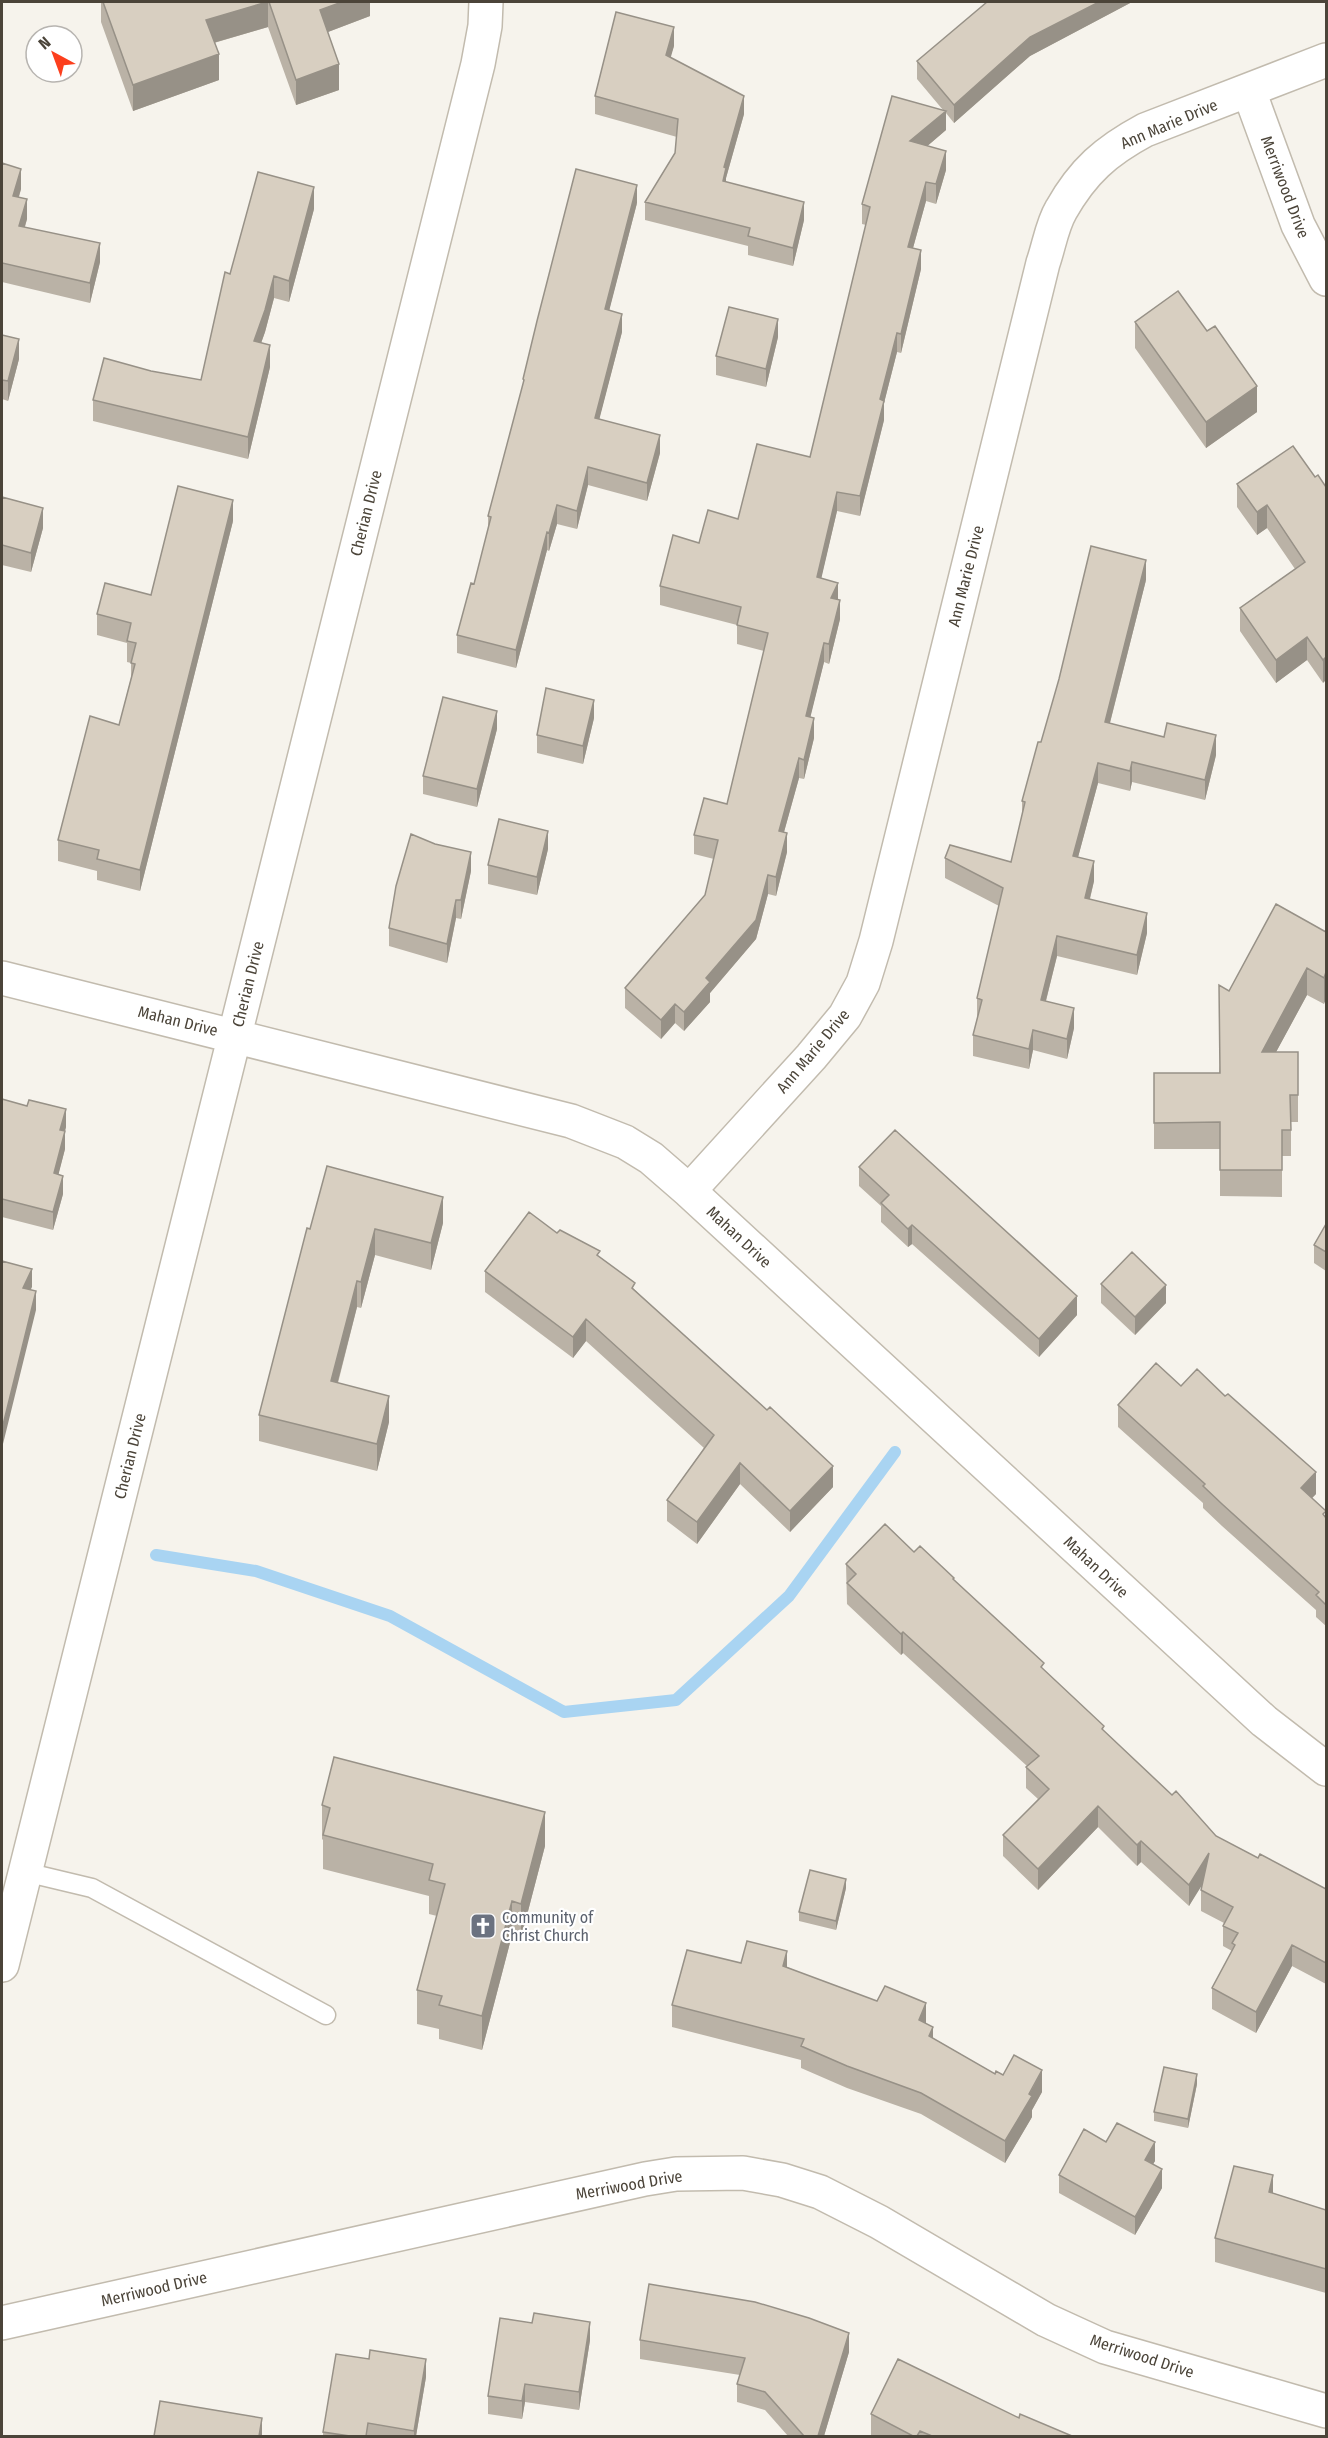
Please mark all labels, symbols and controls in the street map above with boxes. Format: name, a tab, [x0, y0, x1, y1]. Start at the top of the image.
north arrow	[24, 24, 84, 84]
text: N	[35, 33, 54, 53]
street label: Ann Marie Drive	[1118, 95, 1220, 153]
street label: Merriwood Drive	[1257, 133, 1313, 241]
street label: Cherian Drive	[346, 468, 386, 558]
street label: Ann Marie Drive	[944, 523, 988, 628]
street label: Cherian Drive	[228, 939, 268, 1029]
street label: Mahan Drive	[136, 1002, 220, 1040]
street label: Ann Marie Drive	[772, 1005, 854, 1097]
street label: Mahan Drive	[703, 1202, 775, 1272]
street label: Cherian Drive	[110, 1411, 150, 1501]
street label: Mahan Drive	[1060, 1532, 1132, 1602]
place label: Community of Christ Church	[502, 1908, 594, 1945]
church icon: Community of Christ Church	[468, 1911, 498, 1941]
street label: Merriwood Drive	[574, 2166, 684, 2204]
street label: Merriwood Drive	[99, 2268, 209, 2310]
street label: Merriwood Drive	[1088, 2330, 1196, 2382]

